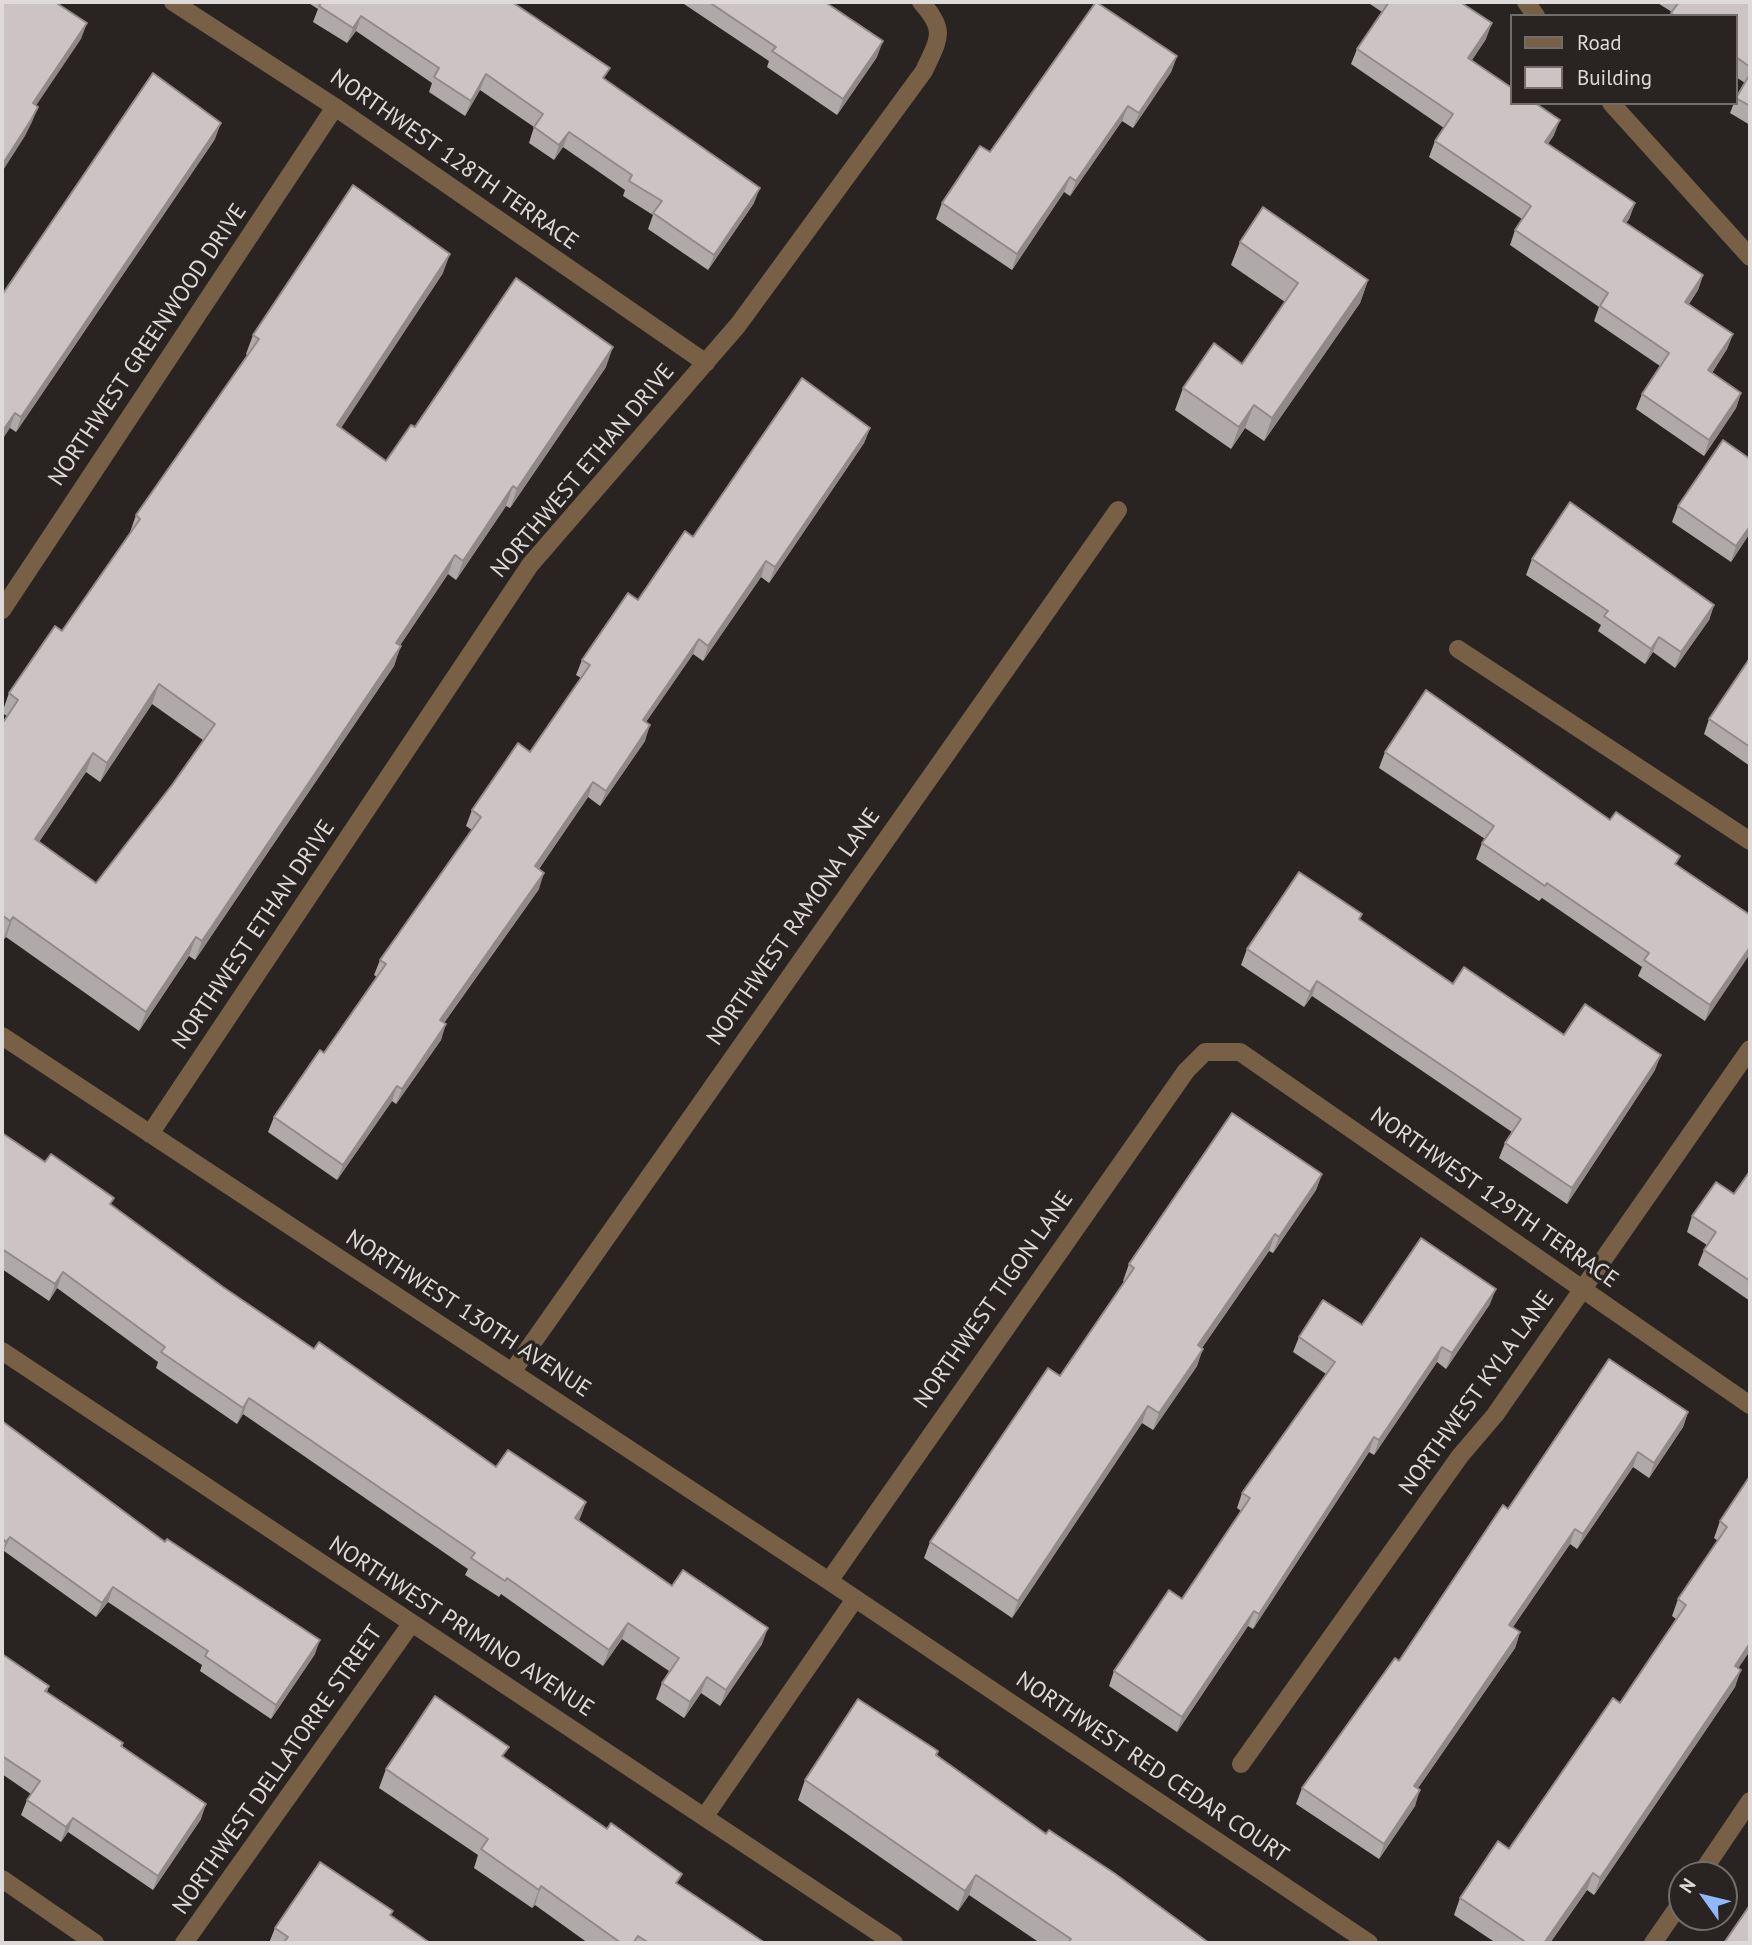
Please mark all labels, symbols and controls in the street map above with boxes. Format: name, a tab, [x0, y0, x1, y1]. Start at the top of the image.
legend	[1510, 14, 1738, 105]
text: Road	[1577, 29, 1621, 56]
street label: NORTHWEST 128TH TERRACE	[325, 64, 583, 256]
text: Building	[1577, 64, 1652, 91]
street label: NORTHWEST GREENWOOD DRIVE	[43, 199, 253, 491]
street label: NORTHWEST ETHAN DRIVE	[485, 358, 681, 584]
street label: NORTHWEST RAMONA LANE	[702, 803, 886, 1051]
street label: NORTHWEST ETHAN DRIVE	[167, 815, 341, 1055]
street label: NORTHWEST 129TH TERRACE	[1365, 1102, 1623, 1294]
street label: NORTHWEST TIGON LANE	[909, 1186, 1079, 1414]
street label: NORTHWEST 130TH AVENUE	[340, 1224, 596, 1404]
street label: NORTHWEST KYLA LANE	[1394, 1286, 1560, 1500]
street label: NORTHWEST PRIMINO AVENUE	[323, 1531, 599, 1723]
street label: NORTHWEST DELLATORRE STREET	[167, 1620, 389, 1920]
street label: NORTHWEST RED CEDAR COURT	[1010, 1666, 1294, 1870]
north arrow	[1668, 1861, 1738, 1931]
text: N	[1674, 1873, 1701, 1897]

